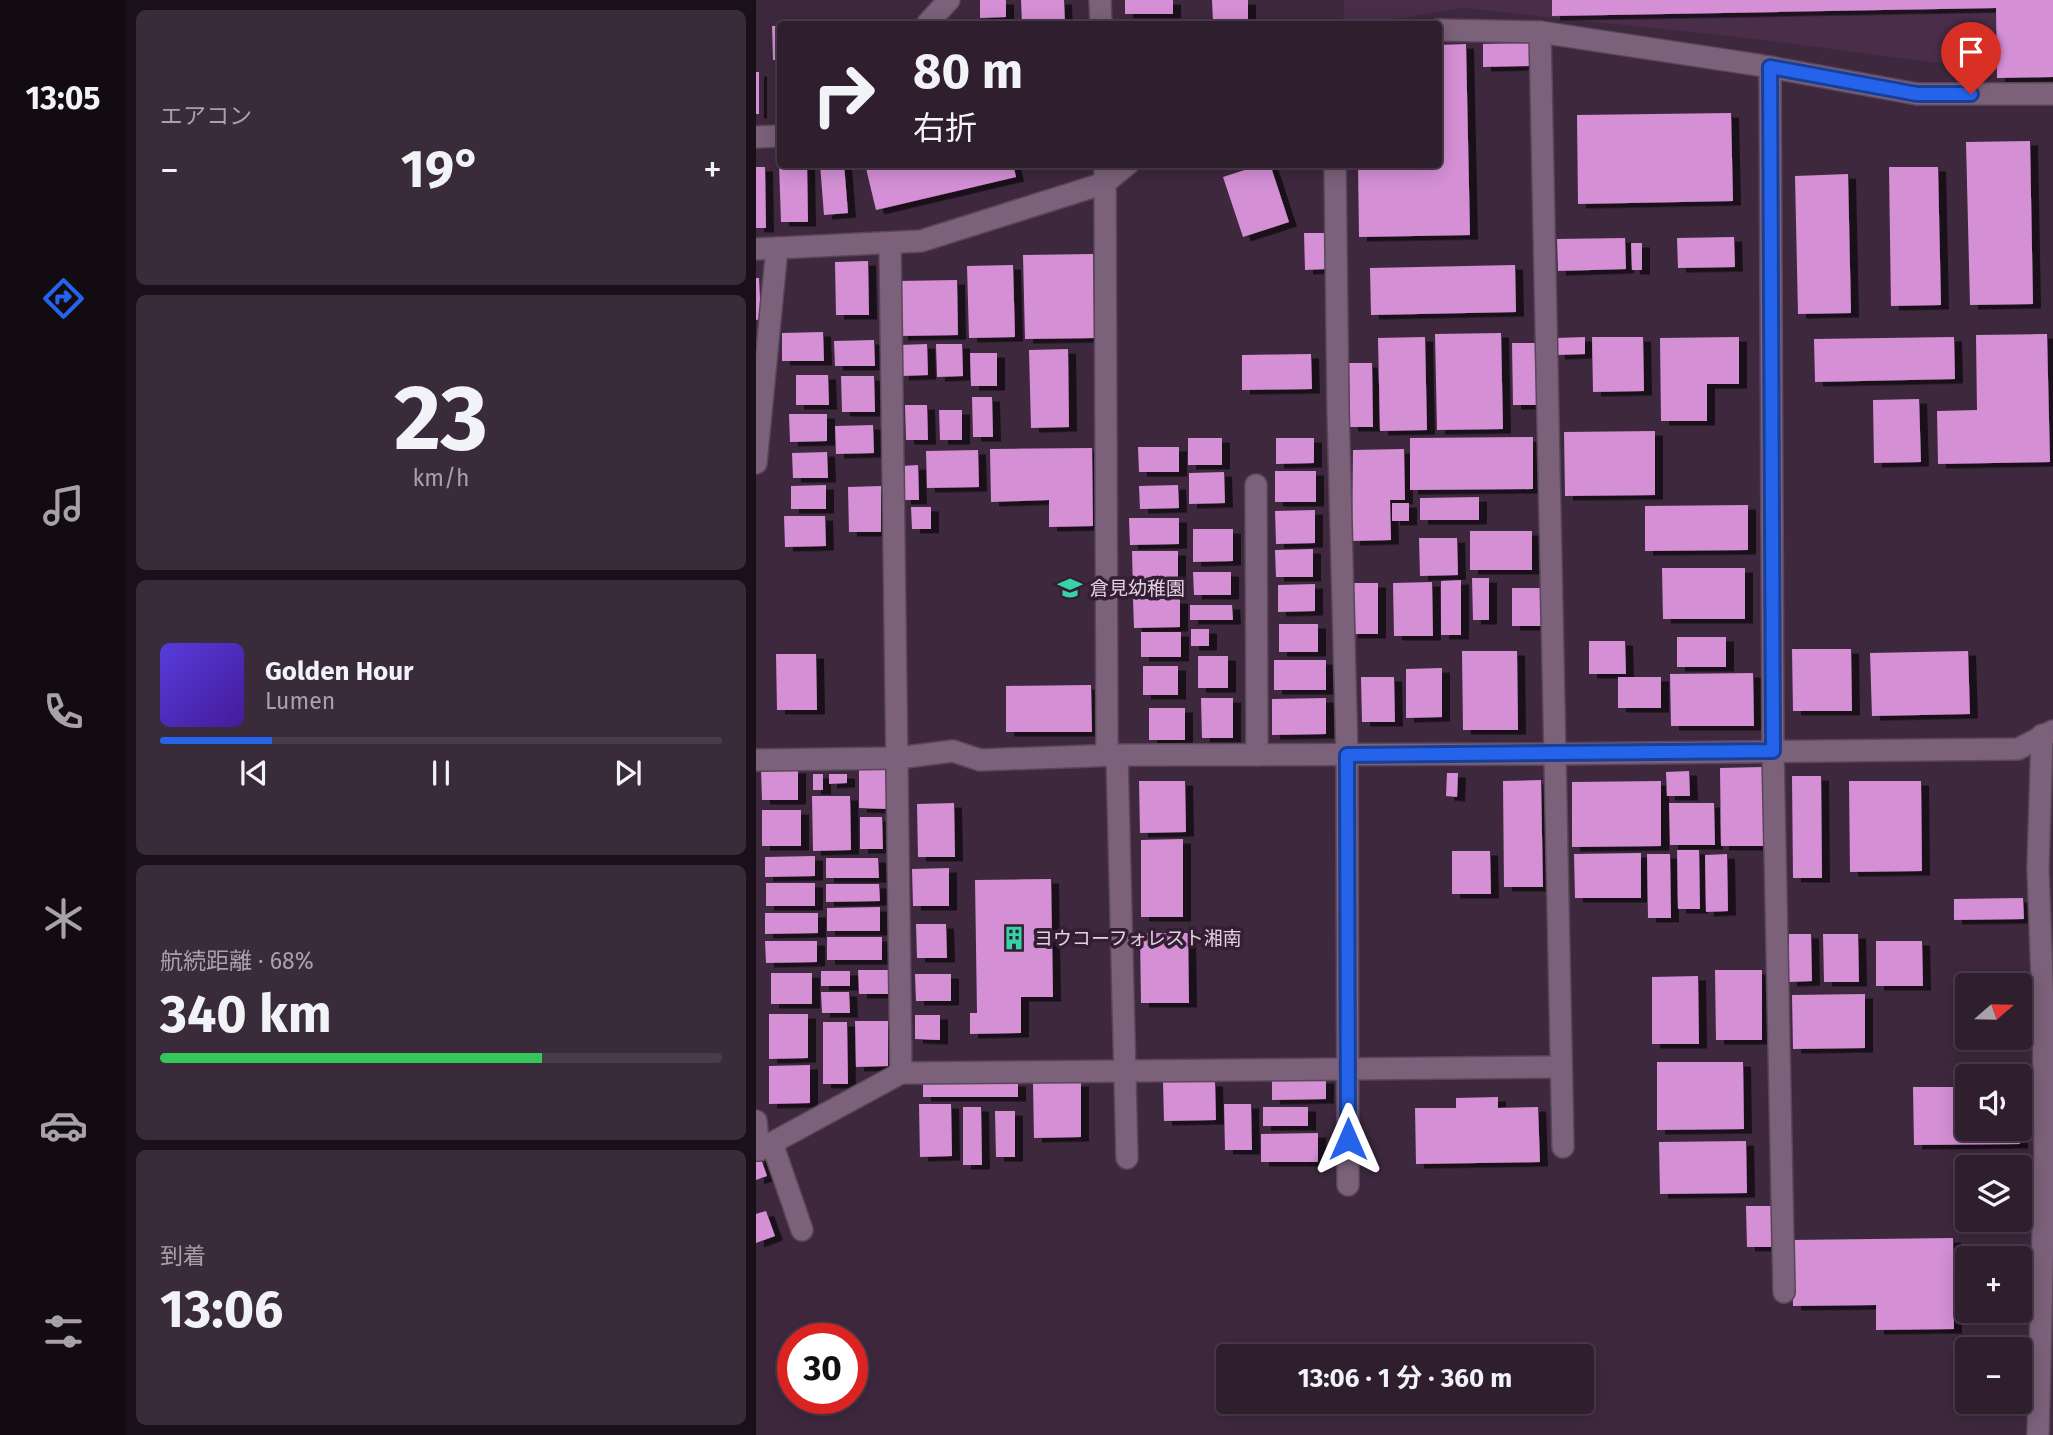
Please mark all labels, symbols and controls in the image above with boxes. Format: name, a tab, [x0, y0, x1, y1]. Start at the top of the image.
pin	[1941, 22, 2001, 94]
icon: arrive	[1952, 33, 1990, 71]
text: 80 m	[913, 42, 1023, 101]
icon: right	[798, 49, 889, 140]
text: 13:05	[25, 79, 101, 117]
text: エアコン	[160, 102, 252, 130]
text: 右折	[913, 109, 977, 147]
text: 19°	[401, 138, 481, 201]
text: −	[160, 147, 179, 193]
text: +	[703, 147, 722, 193]
icon: directions	[39, 274, 88, 323]
text: 23	[394, 364, 488, 473]
text: km/h	[413, 464, 469, 492]
icon: music	[39, 481, 88, 530]
school or university icon: 倉見幼稚園	[1056, 574, 1084, 602]
place label: 倉見幼稚園	[1090, 577, 1185, 600]
text: Golden Hour	[265, 656, 413, 687]
icon: phone	[39, 687, 88, 736]
text: Lumen	[265, 687, 335, 715]
icon: previous	[235, 754, 273, 792]
icon: pause	[422, 754, 460, 792]
icon: next	[609, 754, 647, 792]
icon: climate	[39, 894, 88, 943]
building icon: ヨウコーフォレスト湘南	[1000, 924, 1028, 952]
place label: ヨウコーフォレスト湘南	[1034, 927, 1242, 950]
text: 航続距離 · 68%	[160, 947, 314, 975]
north arrow	[1955, 973, 2032, 1050]
map controls	[1955, 973, 2032, 1414]
text: 340 km	[160, 983, 332, 1046]
button: sound	[1955, 1064, 2032, 1141]
icon: car	[39, 1101, 88, 1150]
position arrow	[1311, 1102, 1385, 1176]
button: layers	[1955, 1155, 2032, 1232]
text: 到着	[160, 1242, 206, 1270]
button: +	[1955, 1246, 2032, 1323]
text: 13:06	[160, 1278, 283, 1341]
icon: filters	[39, 1307, 88, 1356]
speed limit sign: 30	[777, 1323, 868, 1414]
button: −	[1955, 1337, 2032, 1414]
text: 13:06 · 1 分 · 360 m	[1298, 1363, 1512, 1394]

